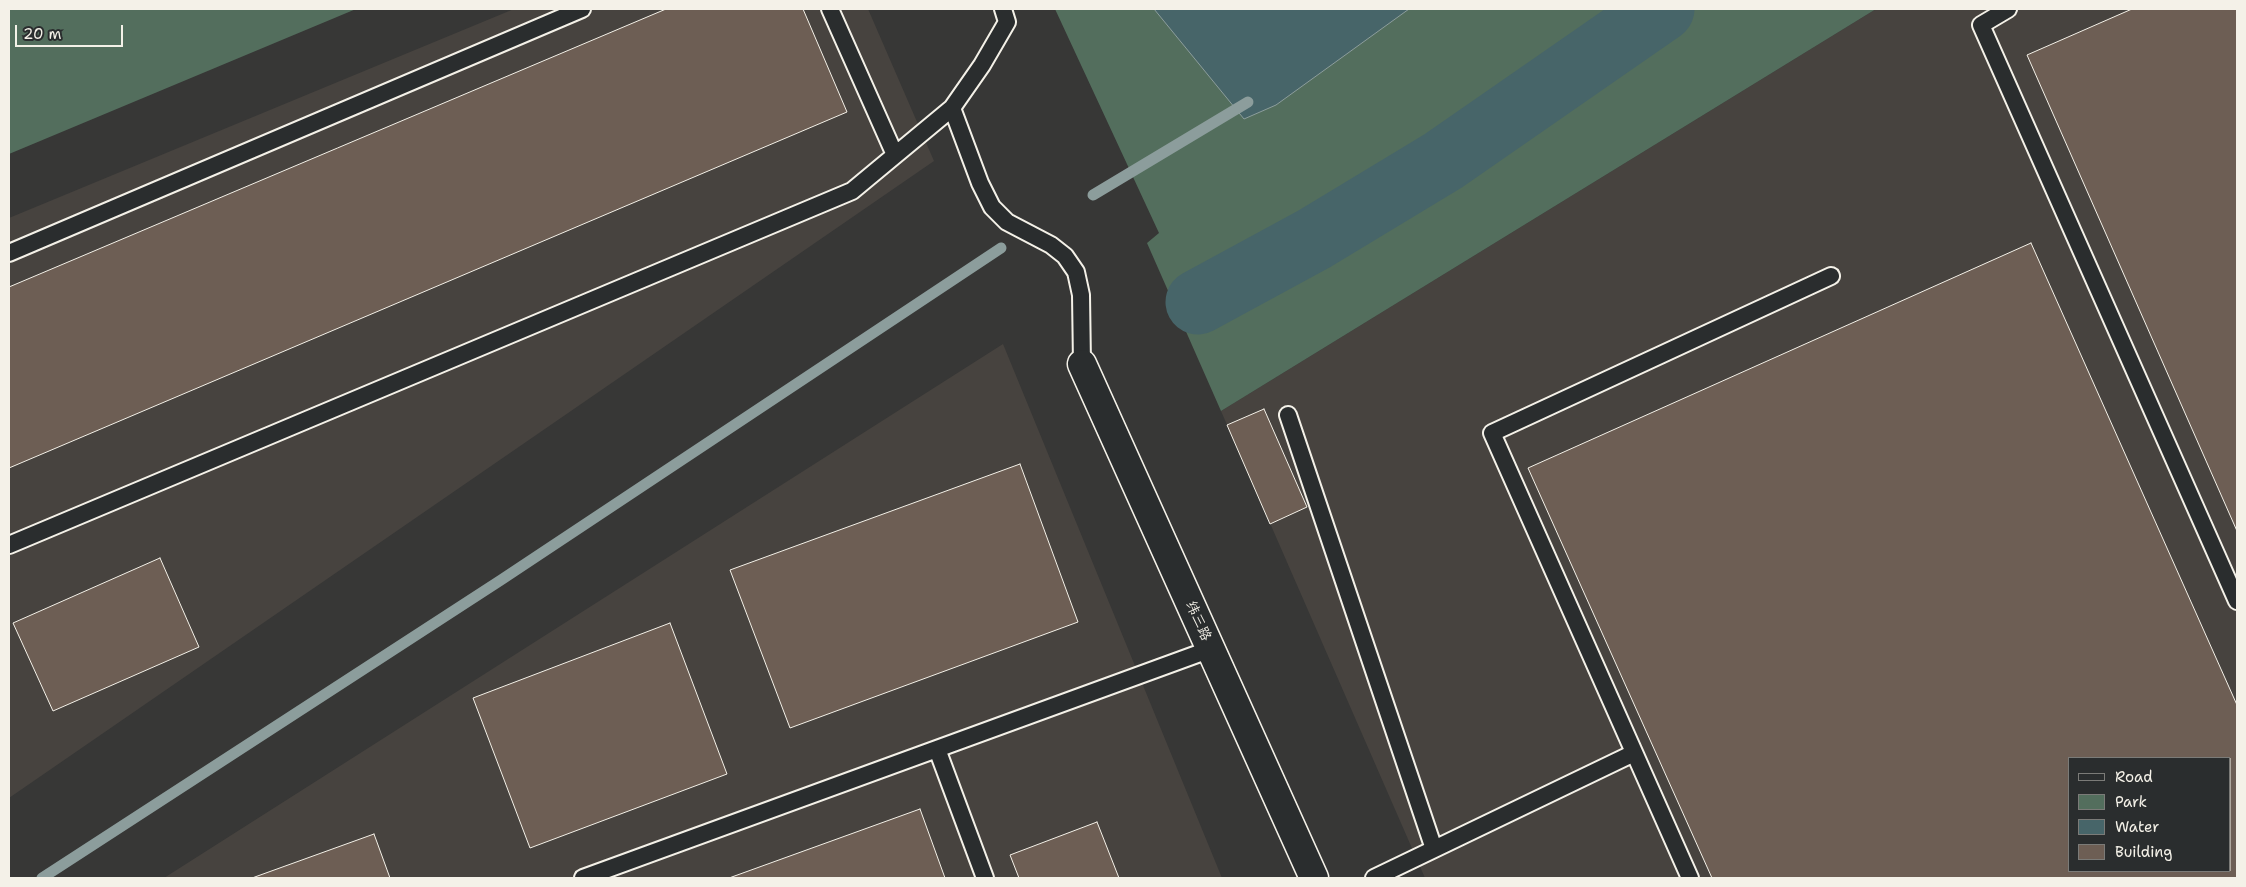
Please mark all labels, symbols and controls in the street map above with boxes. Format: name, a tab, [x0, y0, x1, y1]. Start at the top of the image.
scale bar	[18, 15, 125, 47]
text: 20 m	[23, 24, 62, 44]
street label: 纬三路	[1182, 598, 1214, 644]
legend	[2068, 757, 2231, 872]
text: Road	[2115, 767, 2153, 787]
text: Park	[2115, 792, 2147, 812]
text: Water	[2115, 817, 2159, 837]
text: Building	[2115, 842, 2172, 862]

